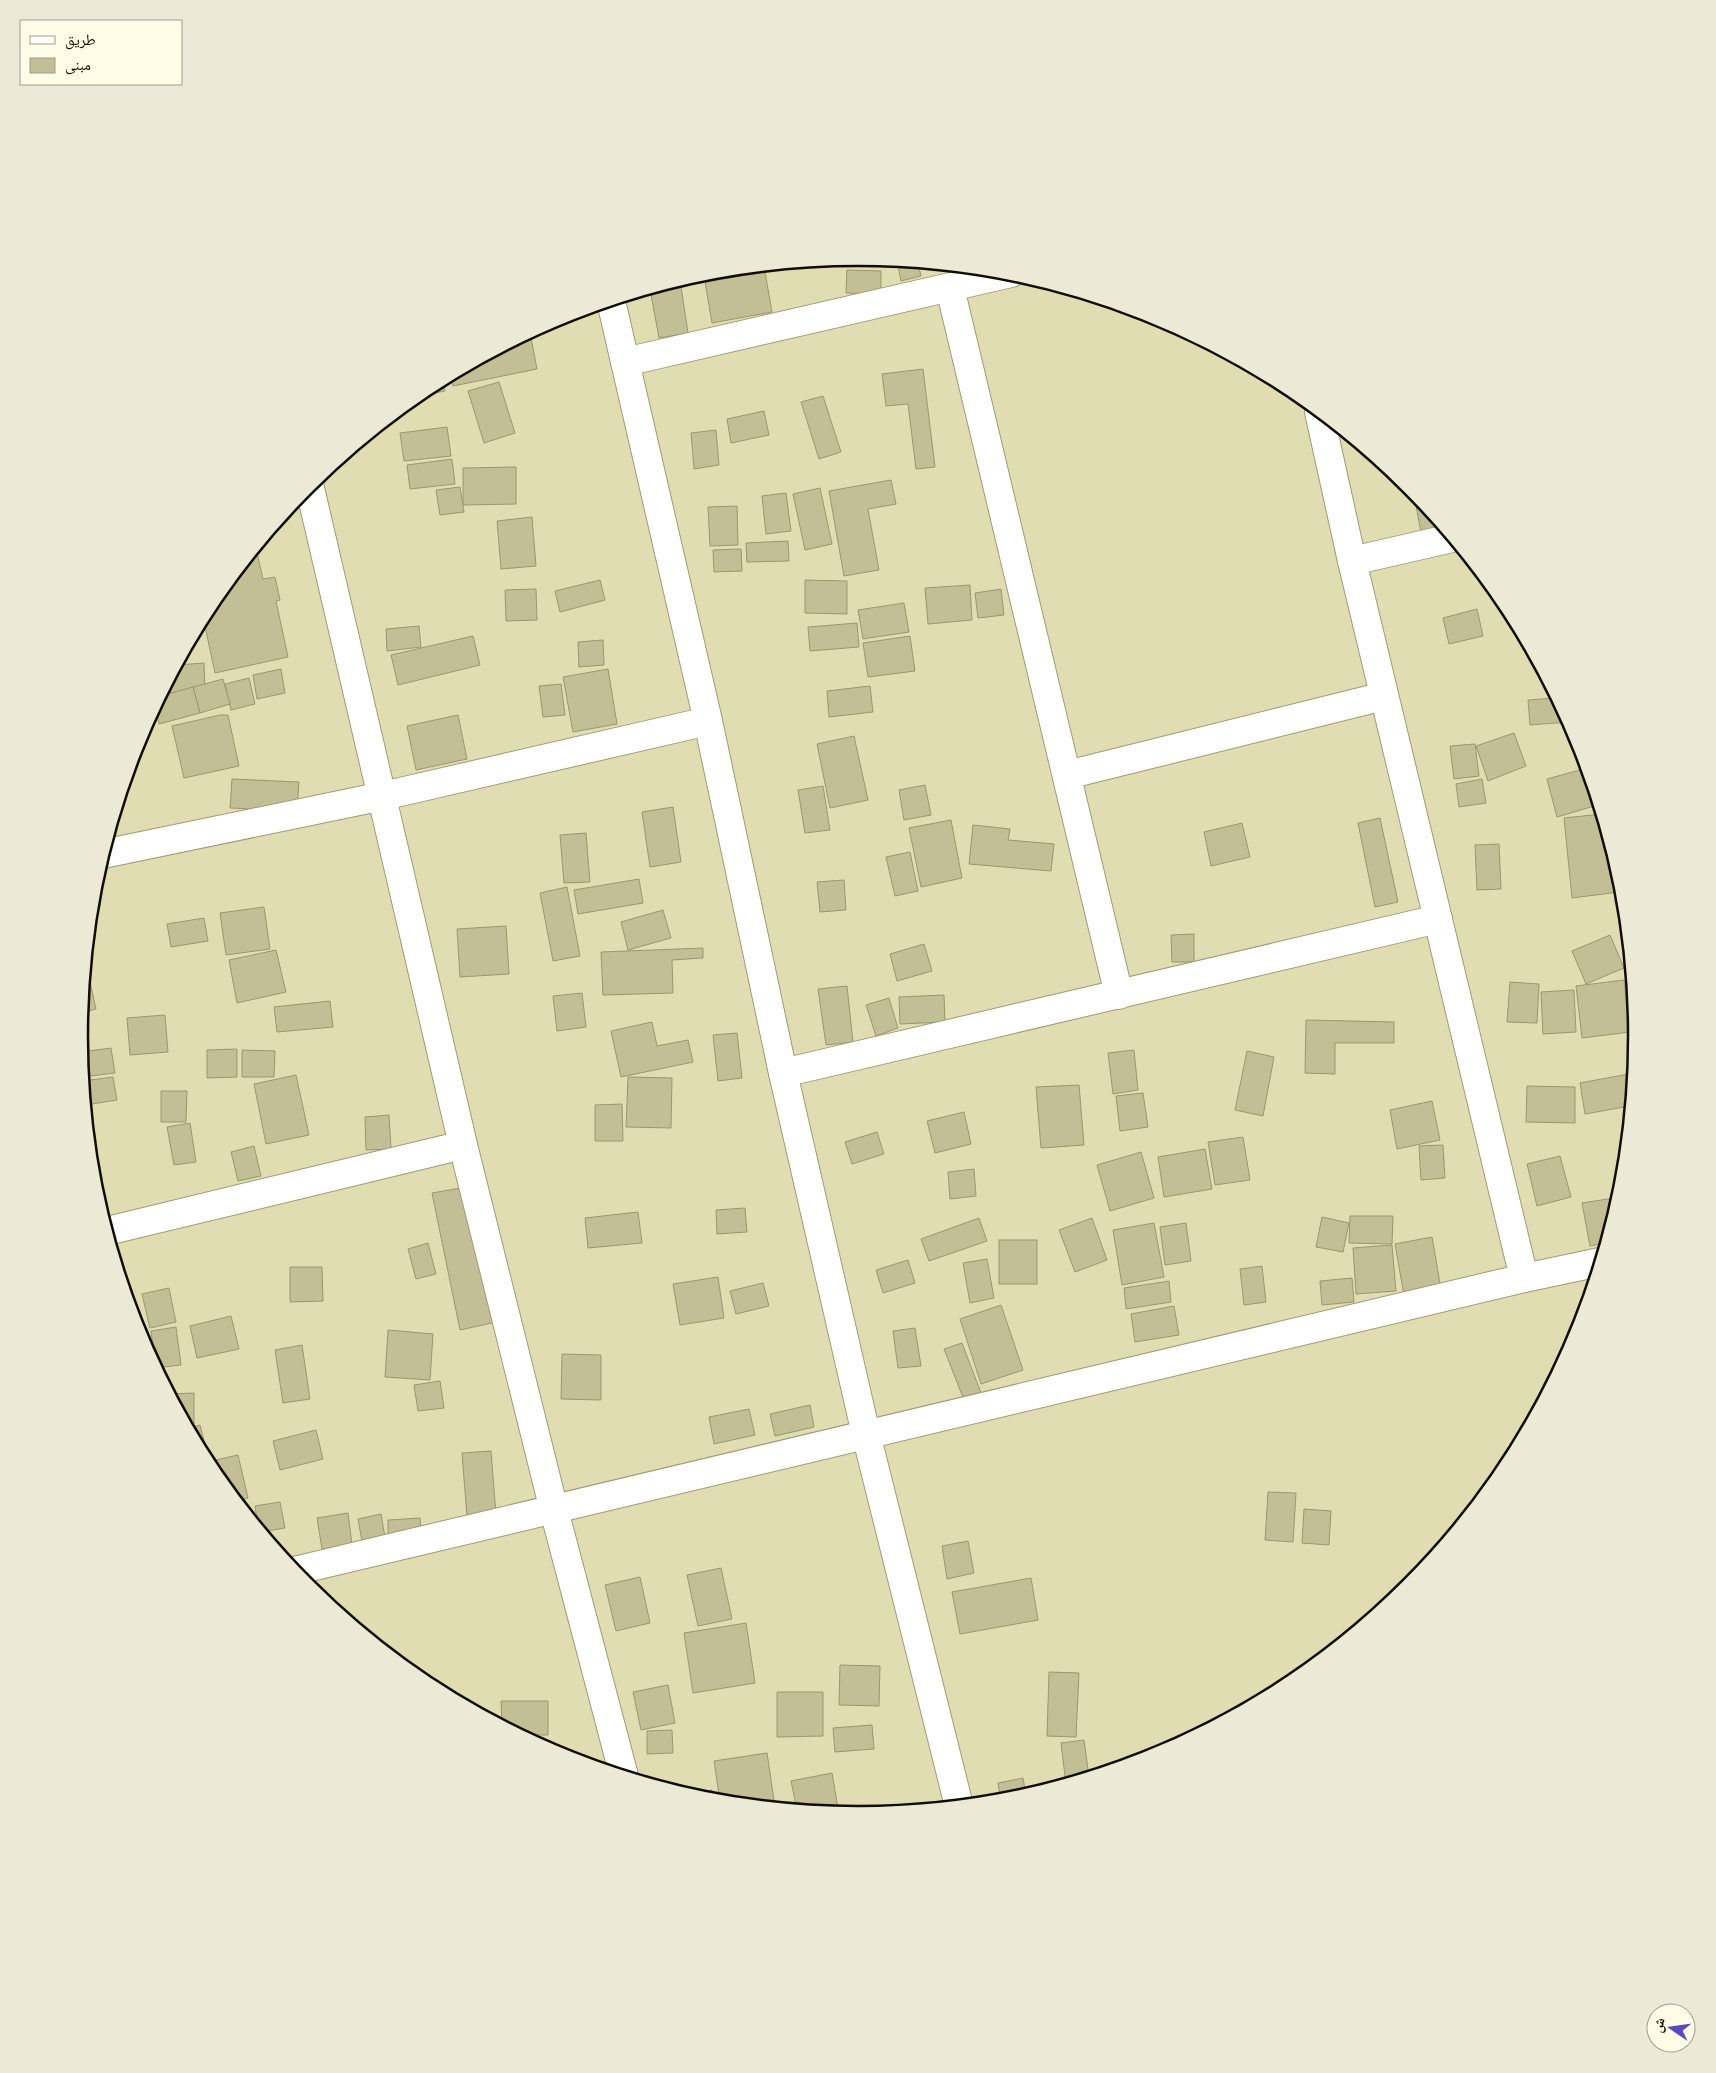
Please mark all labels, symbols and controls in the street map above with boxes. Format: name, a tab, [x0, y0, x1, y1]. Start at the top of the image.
legend	[20, 20, 182, 85]
text: طريق	[65, 31, 96, 50]
text: مبنى	[65, 56, 91, 75]
north arrow	[1646, 2003, 1696, 2053]
text: ش	[1649, 2016, 1669, 2034]

